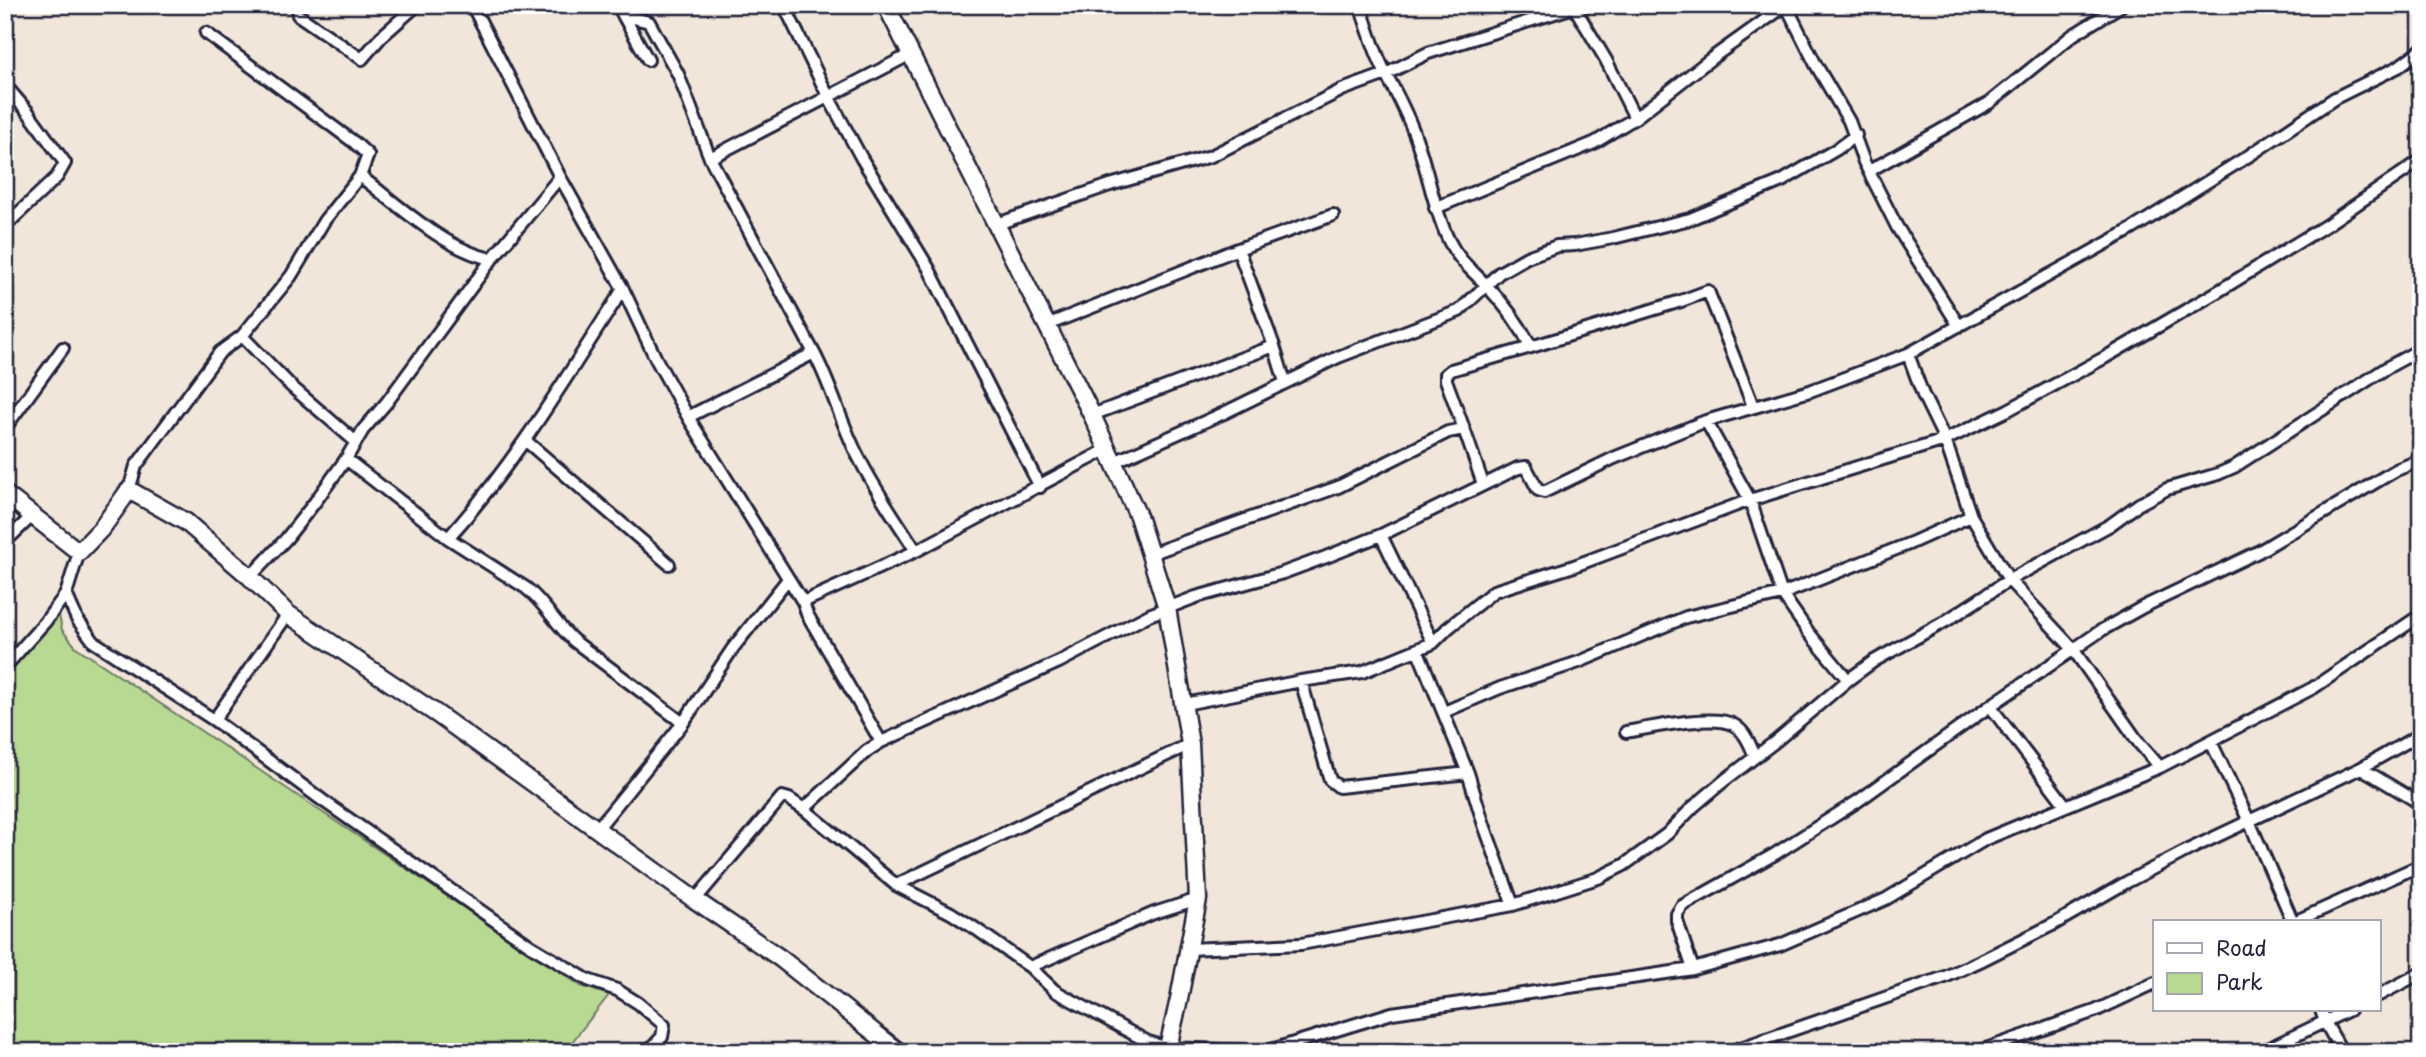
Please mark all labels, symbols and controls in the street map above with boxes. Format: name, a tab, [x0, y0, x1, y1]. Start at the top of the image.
legend	[2153, 920, 2380, 1012]
text: Road	[2216, 931, 2267, 963]
text: Park	[2216, 965, 2263, 997]

